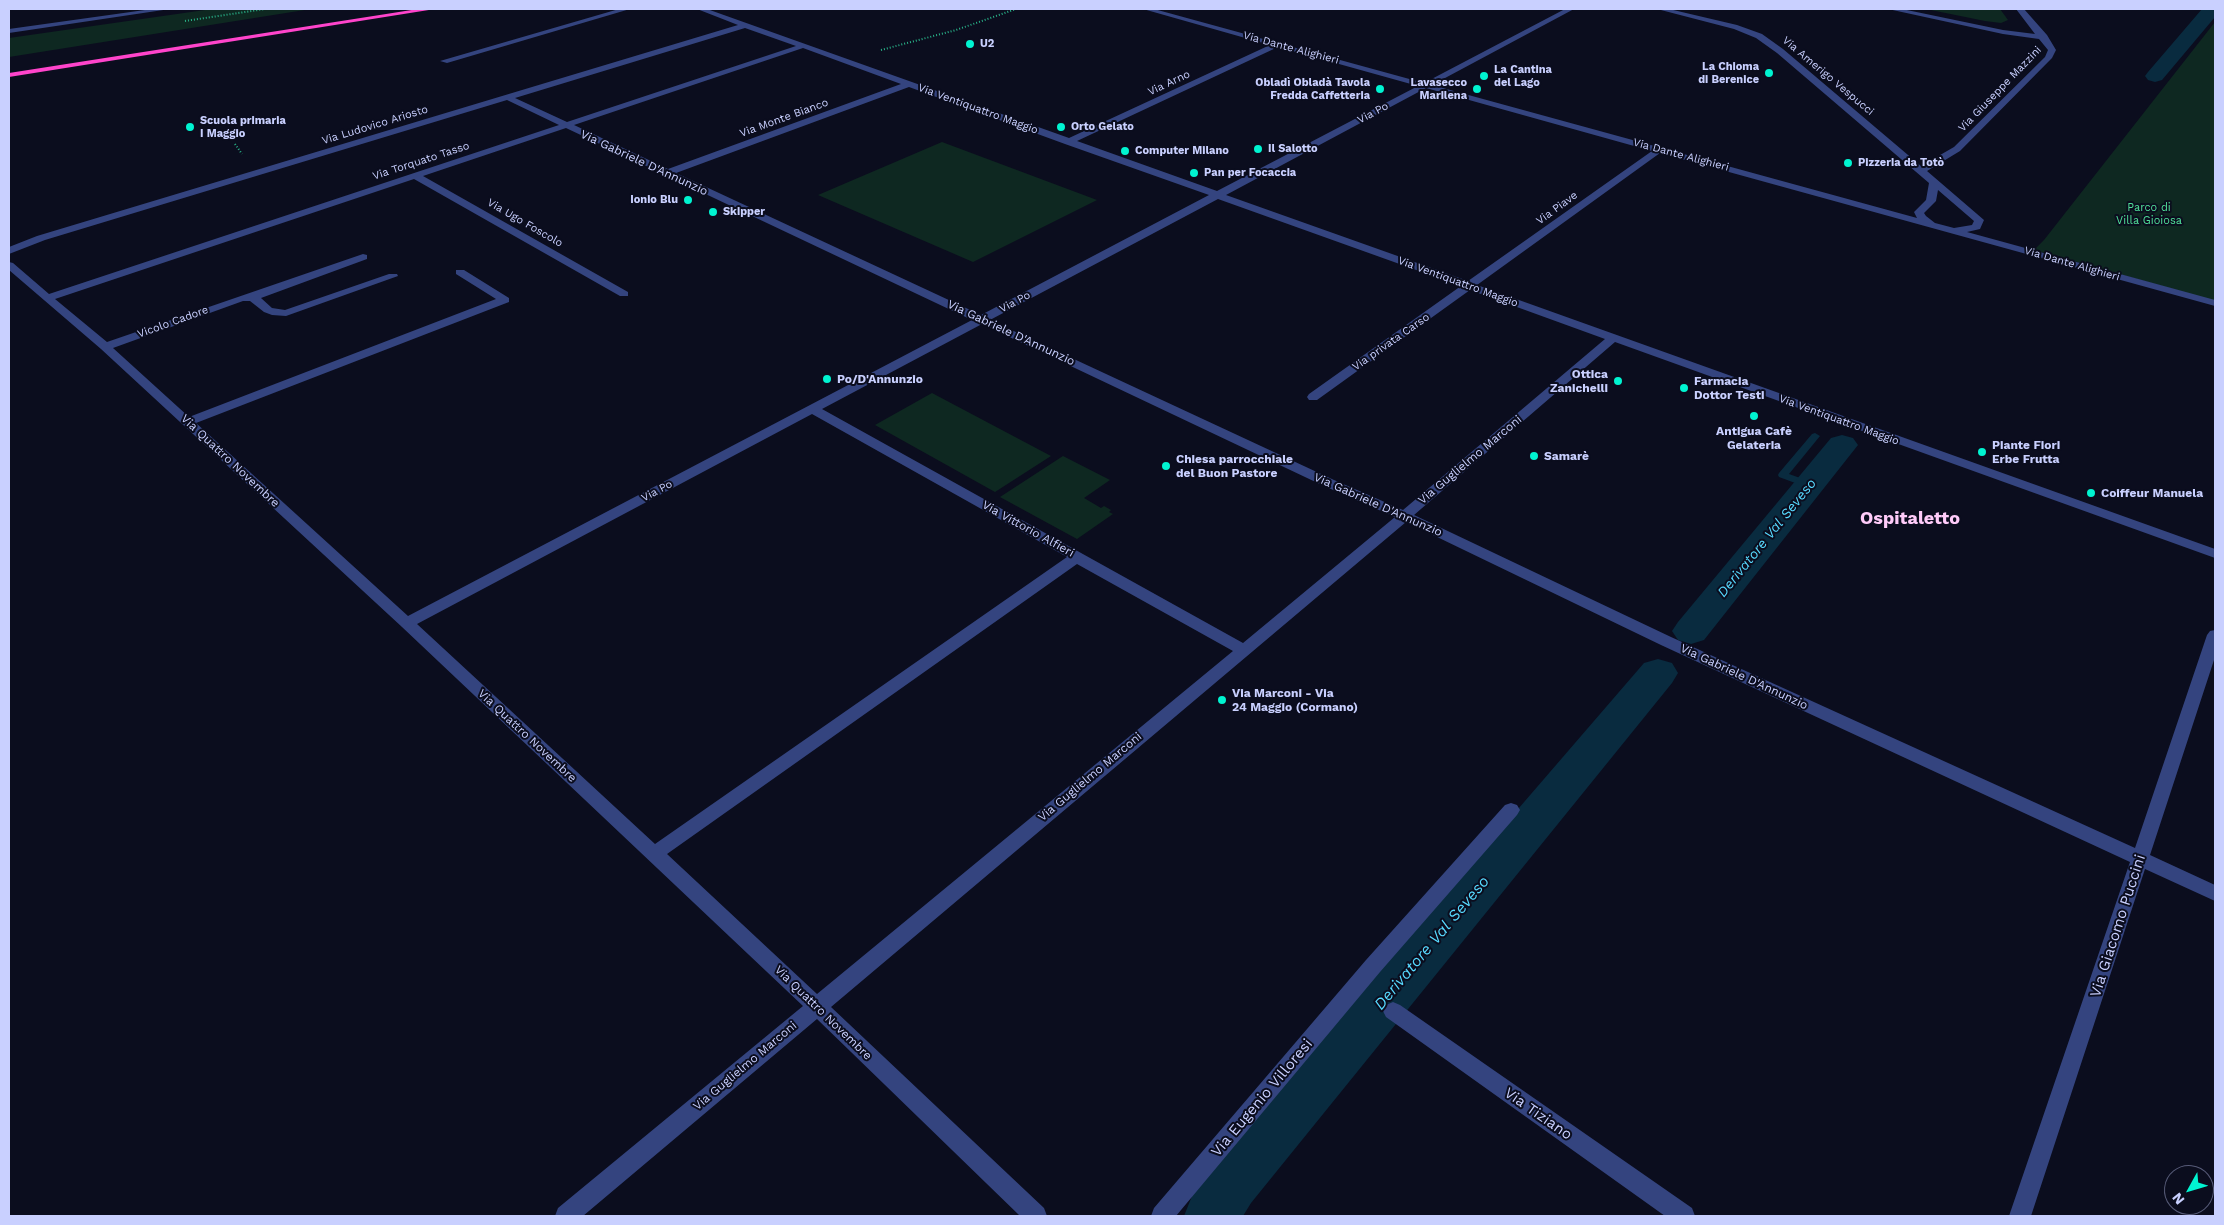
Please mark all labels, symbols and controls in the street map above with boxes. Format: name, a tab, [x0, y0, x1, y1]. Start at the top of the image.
street label: Via Dante Alighieri	[1242, 29, 1340, 67]
street label: Via Amerigo Vespucci	[1780, 34, 1876, 118]
place label: U2	[980, 37, 994, 51]
marker: U2	[964, 38, 976, 50]
street label: Via Giuseppe Mazzini	[1956, 44, 2044, 134]
place label: La Chioma di Berenice	[1698, 60, 1759, 86]
place label: La Cantina del Lago	[1494, 63, 1552, 89]
street label: Via Arno	[1146, 67, 1192, 99]
marker: La Chioma di Berenice	[1763, 67, 1775, 79]
marker: La Cantina del Lago	[1478, 70, 1490, 82]
place label: Obladì Obladà Tavola Fredda Caffetteria	[1255, 76, 1370, 102]
place label: Lavasecco Marilena	[1411, 76, 1467, 102]
street label: Via Ventiquattro Maggio	[916, 81, 1040, 137]
marker: Obladì Obladà Tavola Fredda Caffetteria	[1374, 83, 1386, 95]
marker: Lavasecco Marilena	[1471, 83, 1483, 95]
street label: Via Monte Bianco	[738, 96, 830, 140]
street label: Via Po	[1355, 99, 1391, 127]
street label: Via Ludovico Ariosto	[320, 103, 430, 147]
place label: Scuola primaria I Maggio	[200, 114, 286, 140]
place label: Orto Gelato	[1071, 120, 1134, 134]
marker: Scuola primaria I Maggio	[184, 121, 196, 133]
marker: Orto Gelato	[1055, 121, 1067, 133]
street label: Via Gabriele D'Annunzio	[578, 127, 710, 199]
street label: Via Dante Alighieri	[1632, 136, 1730, 174]
street label: Via Torquato Tasso	[371, 139, 471, 183]
place label: Il Salotto	[1268, 142, 1318, 156]
marker: Il Salotto	[1252, 143, 1264, 155]
place label: Computer Milano	[1135, 144, 1229, 158]
marker: Computer Milano	[1119, 145, 1131, 157]
place label: Pizzeria da Totò	[1858, 156, 1944, 170]
marker: Pizzeria da Totò	[1842, 157, 1854, 169]
place label: Pan per Focaccia	[1204, 166, 1296, 180]
marker: Pan per Focaccia	[1188, 167, 1200, 179]
street label: Via Piave	[1534, 189, 1580, 227]
place label: Ionio Blu	[630, 193, 678, 207]
marker: Ionio Blu	[682, 194, 694, 206]
street label: Via Ugo Foscolo	[485, 196, 565, 250]
park label: Parco di Villa Gioiosa	[2116, 201, 2182, 227]
place label: Skipper	[723, 205, 765, 219]
marker: Skipper	[707, 206, 719, 218]
street label: Via Dante Alighieri	[2023, 244, 2121, 284]
street label: Via Ventiquattro Maggio	[1396, 254, 1520, 310]
street label: Via Po	[997, 288, 1033, 316]
street label: Via Gabriele D'Annunzio	[945, 297, 1077, 369]
street label: Vicolo Cadore	[136, 303, 210, 341]
street label: Via privata Carso	[1350, 311, 1432, 373]
place label: Ottica Zanichelli	[1550, 367, 1608, 395]
place label: Po/D'Annunzio	[837, 372, 923, 386]
marker: Po/D'Annunzio	[821, 373, 833, 385]
place label: Farmacia Dottor Testi	[1694, 374, 1764, 402]
marker: Ottica Zanichelli	[1612, 375, 1624, 387]
marker: Farmacia Dottor Testi	[1678, 382, 1690, 394]
street label: Via Ventiquattro Maggio	[1777, 392, 1901, 448]
marker: Antigua Cafè Gelateria	[1748, 410, 1760, 422]
street label: Via Quattro Novembre	[178, 411, 282, 511]
street label: Via Guglielmo Marconi	[1415, 412, 1525, 508]
place label: Antigua Cafè Gelateria	[1716, 424, 1792, 452]
place label: Piante Fiori Erbe Frutta	[1992, 438, 2060, 466]
marker: Piante Fiori Erbe Frutta	[1976, 446, 1988, 458]
place label: Samarè	[1544, 449, 1589, 463]
marker: Samarè	[1528, 450, 1540, 462]
place label: Chiesa parrocchiale del Buon Pastore	[1176, 452, 1293, 480]
marker: Chiesa parrocchiale del Buon Pastore	[1160, 460, 1172, 472]
street label: Via Gabriele D'Annunzio	[1311, 470, 1445, 540]
water label: Derivatore Val Seveso	[1714, 475, 1820, 601]
street label: Via Po	[639, 477, 675, 505]
place label: Coiffeur Manuela	[2101, 486, 2203, 500]
marker: Coiffeur Manuela	[2085, 487, 2097, 499]
street label: Via Vittorio Alfieri	[979, 498, 1077, 560]
district label: Ospitaletto	[1860, 508, 1960, 530]
street label: Via Gabriele D'Annunzio	[1678, 641, 1810, 713]
street label: Via Quattro Novembre	[475, 686, 579, 786]
place label: Via Marconi - Via 24 Maggio (Cormano)	[1232, 686, 1358, 714]
marker: Via Marconi - Via 24 Maggio (Cormano)	[1216, 694, 1228, 706]
street label: Via Guglielmo Marconi	[1035, 729, 1145, 825]
street label: Via Giacomo Puccini	[2086, 852, 2150, 1000]
water label: Derivatore Val Seveso	[1370, 872, 1494, 1014]
street label: Via Quattro Novembre	[771, 963, 875, 1063]
street label: Via Guglielmo Marconi	[690, 1018, 800, 1114]
street label: Via Eugenio Villoresi	[1207, 1035, 1317, 1161]
street label: Via Tiziano	[1501, 1084, 1575, 1144]
north arrow	[2164, 1165, 2214, 1215]
text: N	[2169, 1190, 2188, 1208]

